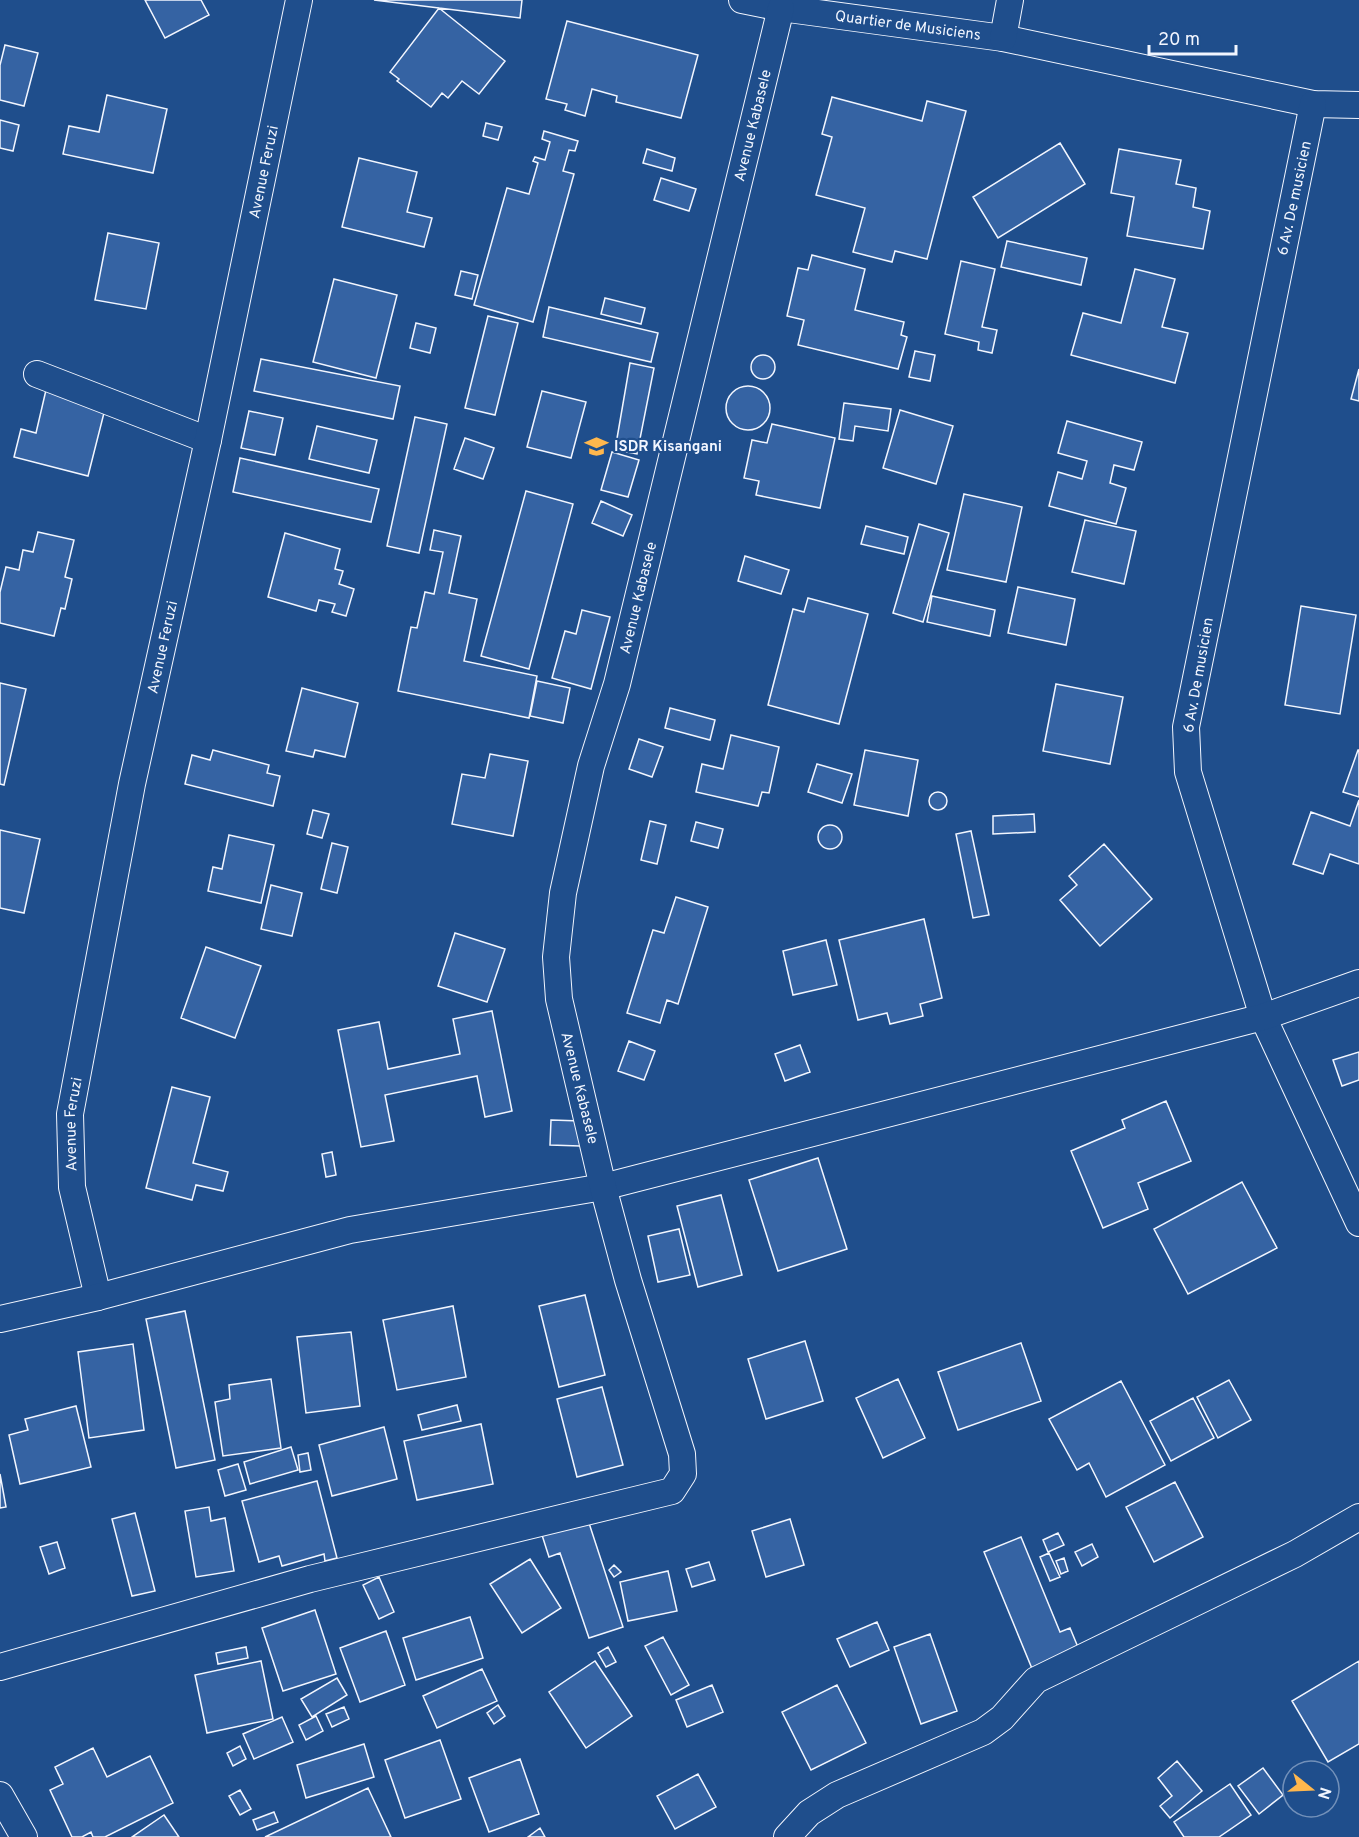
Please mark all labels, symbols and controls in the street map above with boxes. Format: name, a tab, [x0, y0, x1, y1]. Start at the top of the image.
street label: Quartier de Musiciens	[834, 7, 982, 46]
scale bar	[1149, 18, 1236, 56]
text: 20 m	[1158, 29, 1200, 52]
street label: Avenue Kabasele	[731, 68, 777, 184]
street label: Avenue Feruzi	[246, 124, 284, 220]
street label: 6 Av. De musicien	[1274, 139, 1317, 257]
school or university icon: ISDR Kisangani	[583, 433, 609, 459]
place label: ISDR Kisangani	[614, 438, 722, 457]
street label: Avenue Kabasele	[617, 540, 662, 656]
street label: Avenue Feruzi	[144, 599, 183, 696]
street label: 6 Av. De musicien	[1180, 616, 1219, 734]
street label: Avenue Kabasele	[555, 1030, 602, 1146]
street label: Avenue Feruzi	[62, 1076, 88, 1172]
north arrow	[1281, 1759, 1341, 1819]
text: N	[1312, 1784, 1335, 1802]

